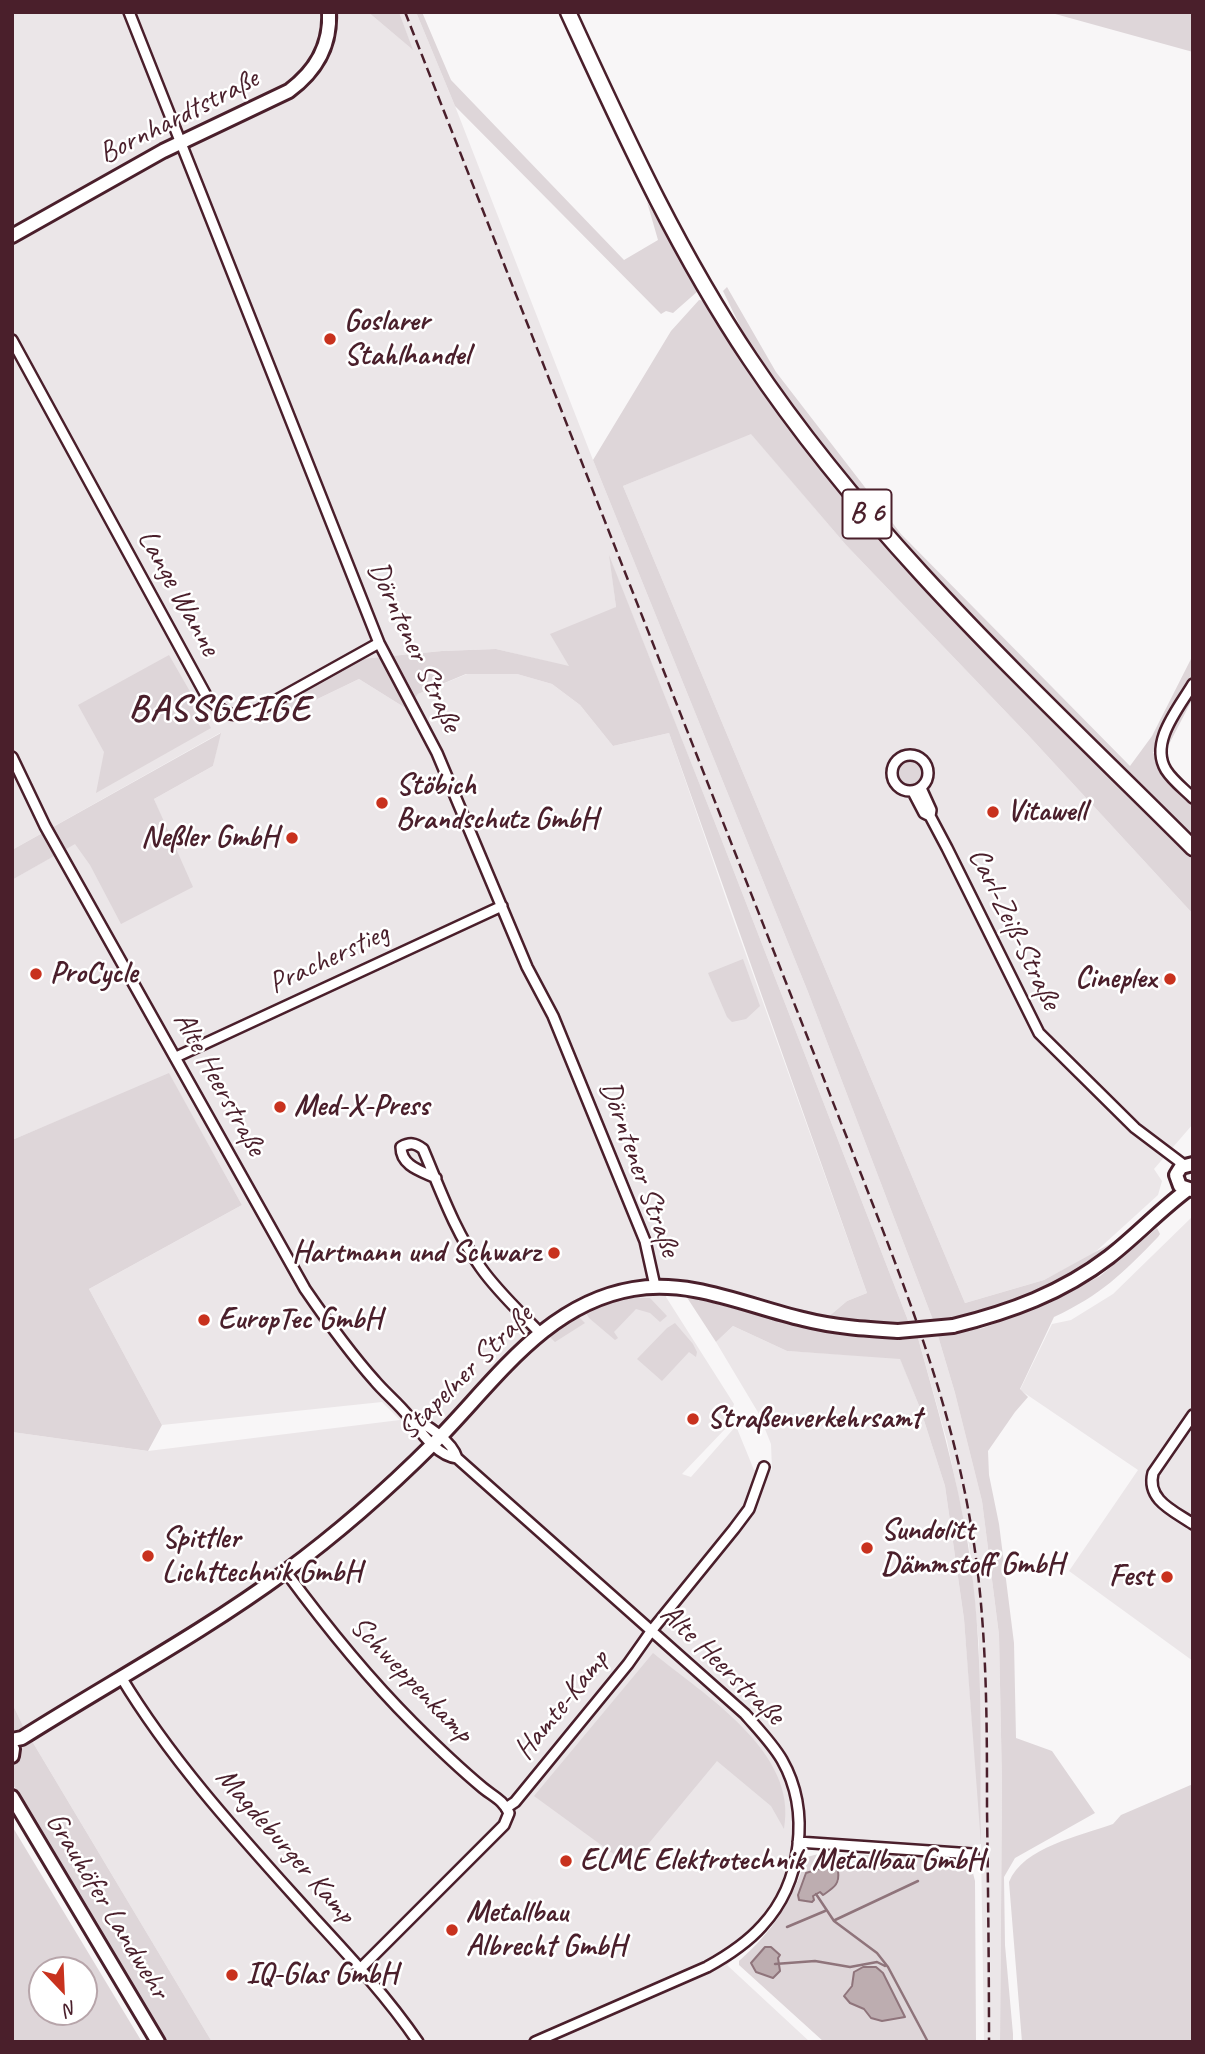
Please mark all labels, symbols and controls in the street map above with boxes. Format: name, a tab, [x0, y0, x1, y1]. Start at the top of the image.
street label: Bornhardtstraße	[93, 61, 265, 173]
place label: Goslarer Stahlhandel	[344, 304, 470, 374]
marker: Goslarer Stahlhandel	[322, 331, 338, 347]
road number: B 6	[842, 490, 892, 538]
street label: Lange Wanne	[129, 524, 227, 662]
street label: Dörntener Straße	[359, 556, 469, 738]
district label: BASSGEIGE	[130, 688, 310, 732]
place label: Stöbich Brandschutz GmbH	[396, 768, 597, 838]
place label: Vitawell	[1007, 794, 1086, 830]
marker: Stöbich Brandschutz GmbH	[374, 795, 390, 811]
marker: Vitawell	[985, 804, 1001, 820]
place label: Neßler GmbH	[141, 820, 278, 856]
marker: Neßler GmbH	[284, 830, 300, 846]
street label: Carl-Zeiß-Straße	[959, 842, 1069, 1016]
street label: Pracherstieg	[263, 916, 395, 1002]
place label: ProCycle	[50, 956, 137, 992]
place label: Cineplex	[1075, 961, 1156, 997]
marker: ProCycle	[28, 966, 44, 982]
marker: Cineplex	[1162, 971, 1178, 987]
street label: Alte Heerstraße	[165, 1006, 273, 1162]
street label: Dörntener Straße	[591, 1076, 687, 1262]
place label: Med-X-Press	[294, 1089, 429, 1125]
marker: Med-X-Press	[272, 1099, 288, 1115]
place label: Hartmann und Schwarz	[292, 1235, 540, 1271]
marker: Hartmann und Schwarz	[546, 1245, 562, 1261]
street label: Stapelner Straße	[391, 1298, 541, 1448]
place label: EuropTec GmbH	[218, 1302, 381, 1338]
marker: EuropTec GmbH	[196, 1312, 212, 1328]
place label: Straßenverkehrsamt	[707, 1401, 921, 1437]
marker: Straßenverkehrsamt	[685, 1411, 701, 1427]
place label: Sundolitt Dämmstoff GmbH	[881, 1513, 1063, 1584]
place label: Spittler Lichttechnik GmbH	[162, 1521, 361, 1592]
marker: Sundolitt Dämmstoff GmbH	[859, 1540, 875, 1556]
marker: Spittler Lichttechnik GmbH	[140, 1548, 156, 1564]
place label: Fest	[1109, 1559, 1153, 1595]
marker: Fest	[1159, 1569, 1175, 1585]
street label: Alte Heerstraße	[652, 1597, 792, 1733]
street label: Schweppenkamp	[342, 1609, 480, 1751]
street label: Hamte-Kamp	[507, 1643, 617, 1767]
street label: Magdeburger Kamp	[207, 1760, 363, 1932]
street label: Grauhöfer Landwehr	[37, 1806, 177, 2006]
place label: ELME Elektrotechnik Metallbau GmbH	[580, 1843, 983, 1879]
marker: ELME Elektrotechnik Metallbau GmbH	[558, 1853, 574, 1869]
place label: Metallbau Albrecht GmbH	[466, 1895, 626, 1966]
marker: Metallbau Albrecht GmbH	[444, 1922, 460, 1938]
north arrow	[28, 1956, 98, 2026]
place label: IQ-Glas GmbH	[246, 1957, 397, 1993]
marker: IQ-Glas GmbH	[224, 1967, 240, 1983]
text: N	[60, 1995, 81, 2022]

